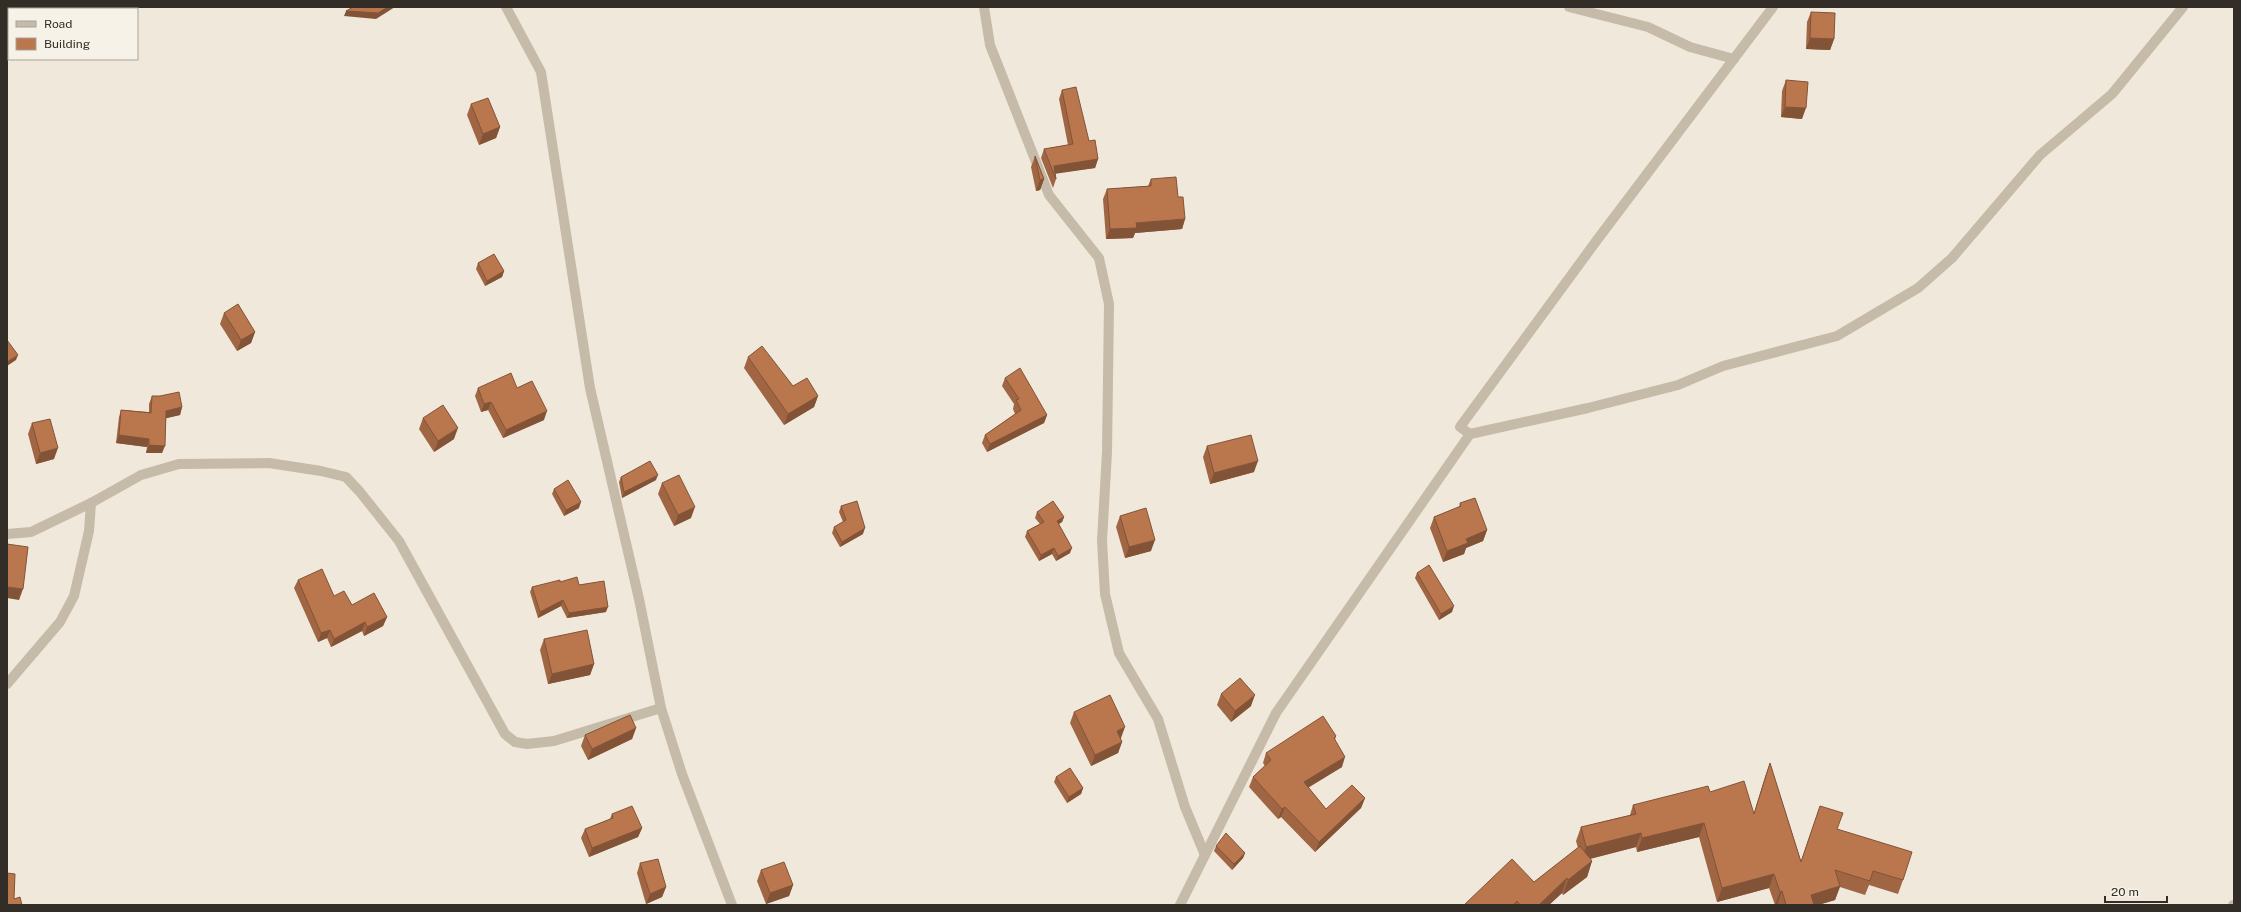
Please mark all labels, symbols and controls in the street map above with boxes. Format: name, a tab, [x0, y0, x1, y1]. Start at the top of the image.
legend	[8, 8, 138, 60]
text: Road	[44, 17, 72, 31]
text: Building	[44, 37, 90, 51]
scale bar	[2105, 878, 2167, 904]
text: 20 m	[2111, 885, 2139, 899]

